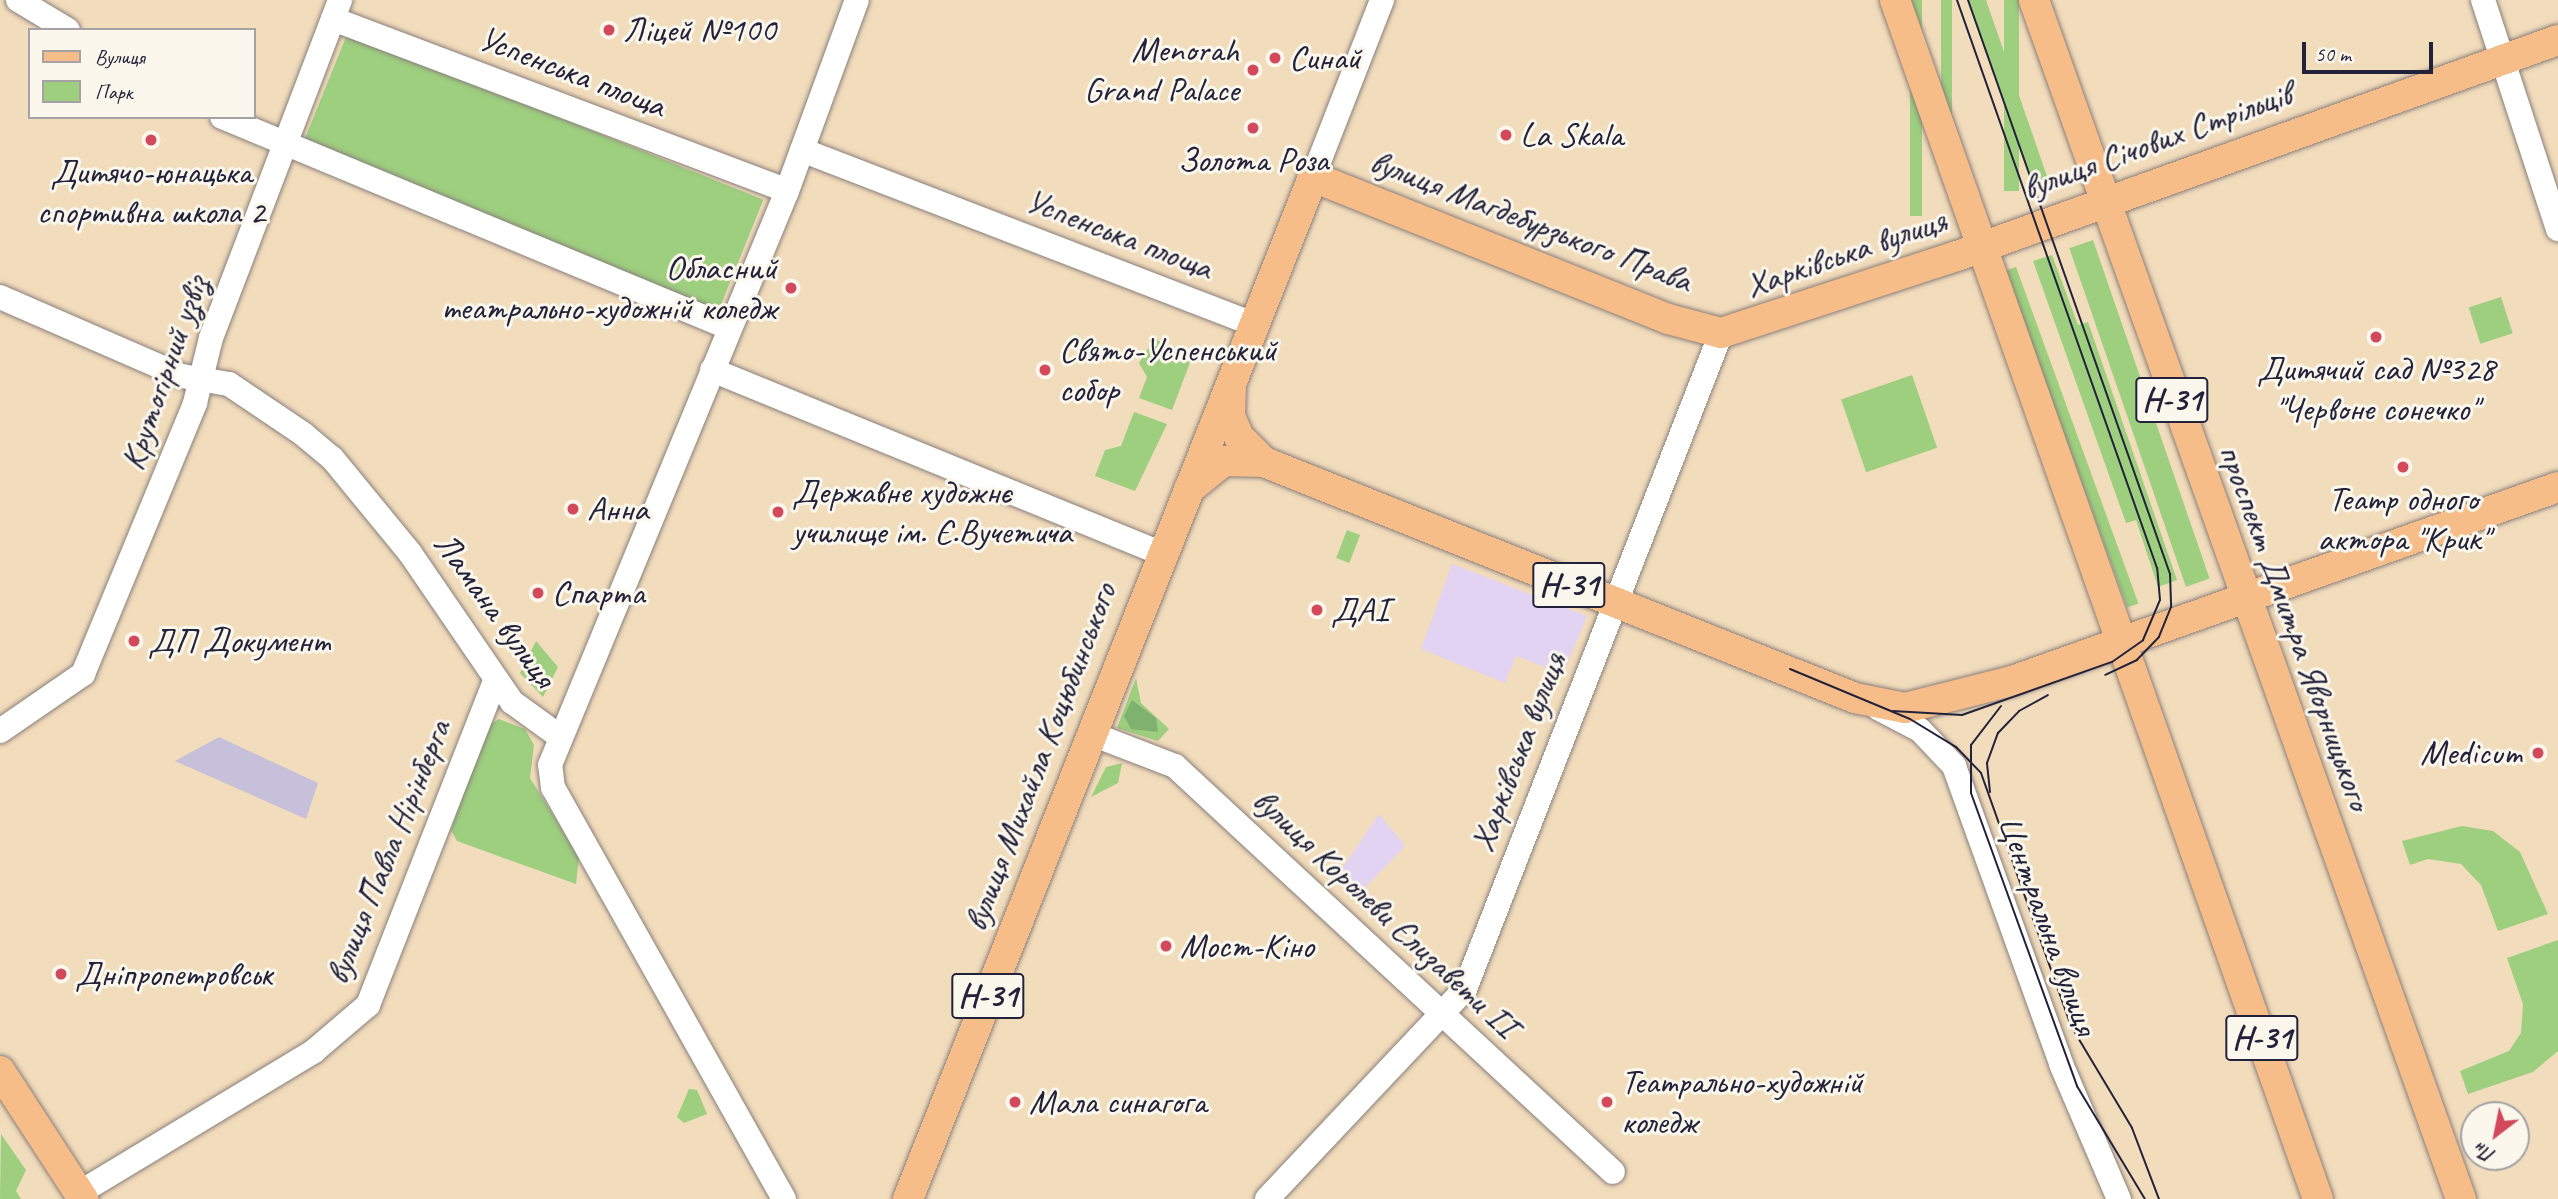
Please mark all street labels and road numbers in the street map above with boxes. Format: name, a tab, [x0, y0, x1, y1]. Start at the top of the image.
street label: Успенська площа	[473, 17, 671, 127]
street label: вулиця Січових Стрільців	[2017, 73, 2297, 209]
street label: вулиця Магдебурзького Права	[1365, 140, 1697, 302]
street label: Успенська площа	[1020, 179, 1218, 289]
street label: Харківська вулиця	[1740, 199, 1952, 307]
street label: Крутогірний узвіз	[111, 271, 217, 475]
road number: Н-31	[2135, 370, 2209, 430]
street label: проспект Дмитра Яворницького	[2209, 439, 2381, 815]
street label: Ламана вулиця	[425, 525, 565, 695]
road number: Н-31	[1532, 556, 1606, 614]
street label: вулиця Михайла Коцюбинського	[955, 579, 1125, 935]
street label: Харківська вулиця	[1461, 646, 1575, 858]
street label: вулиця Павла Нірінберга	[316, 714, 460, 990]
street label: вулиця Королеви Єлизавети ІІ	[1244, 779, 1526, 1047]
street label: Центральна вулиця	[1989, 810, 2107, 1040]
road number: Н-31	[951, 966, 1025, 1026]
road number: Н-31	[2225, 1008, 2299, 1068]

